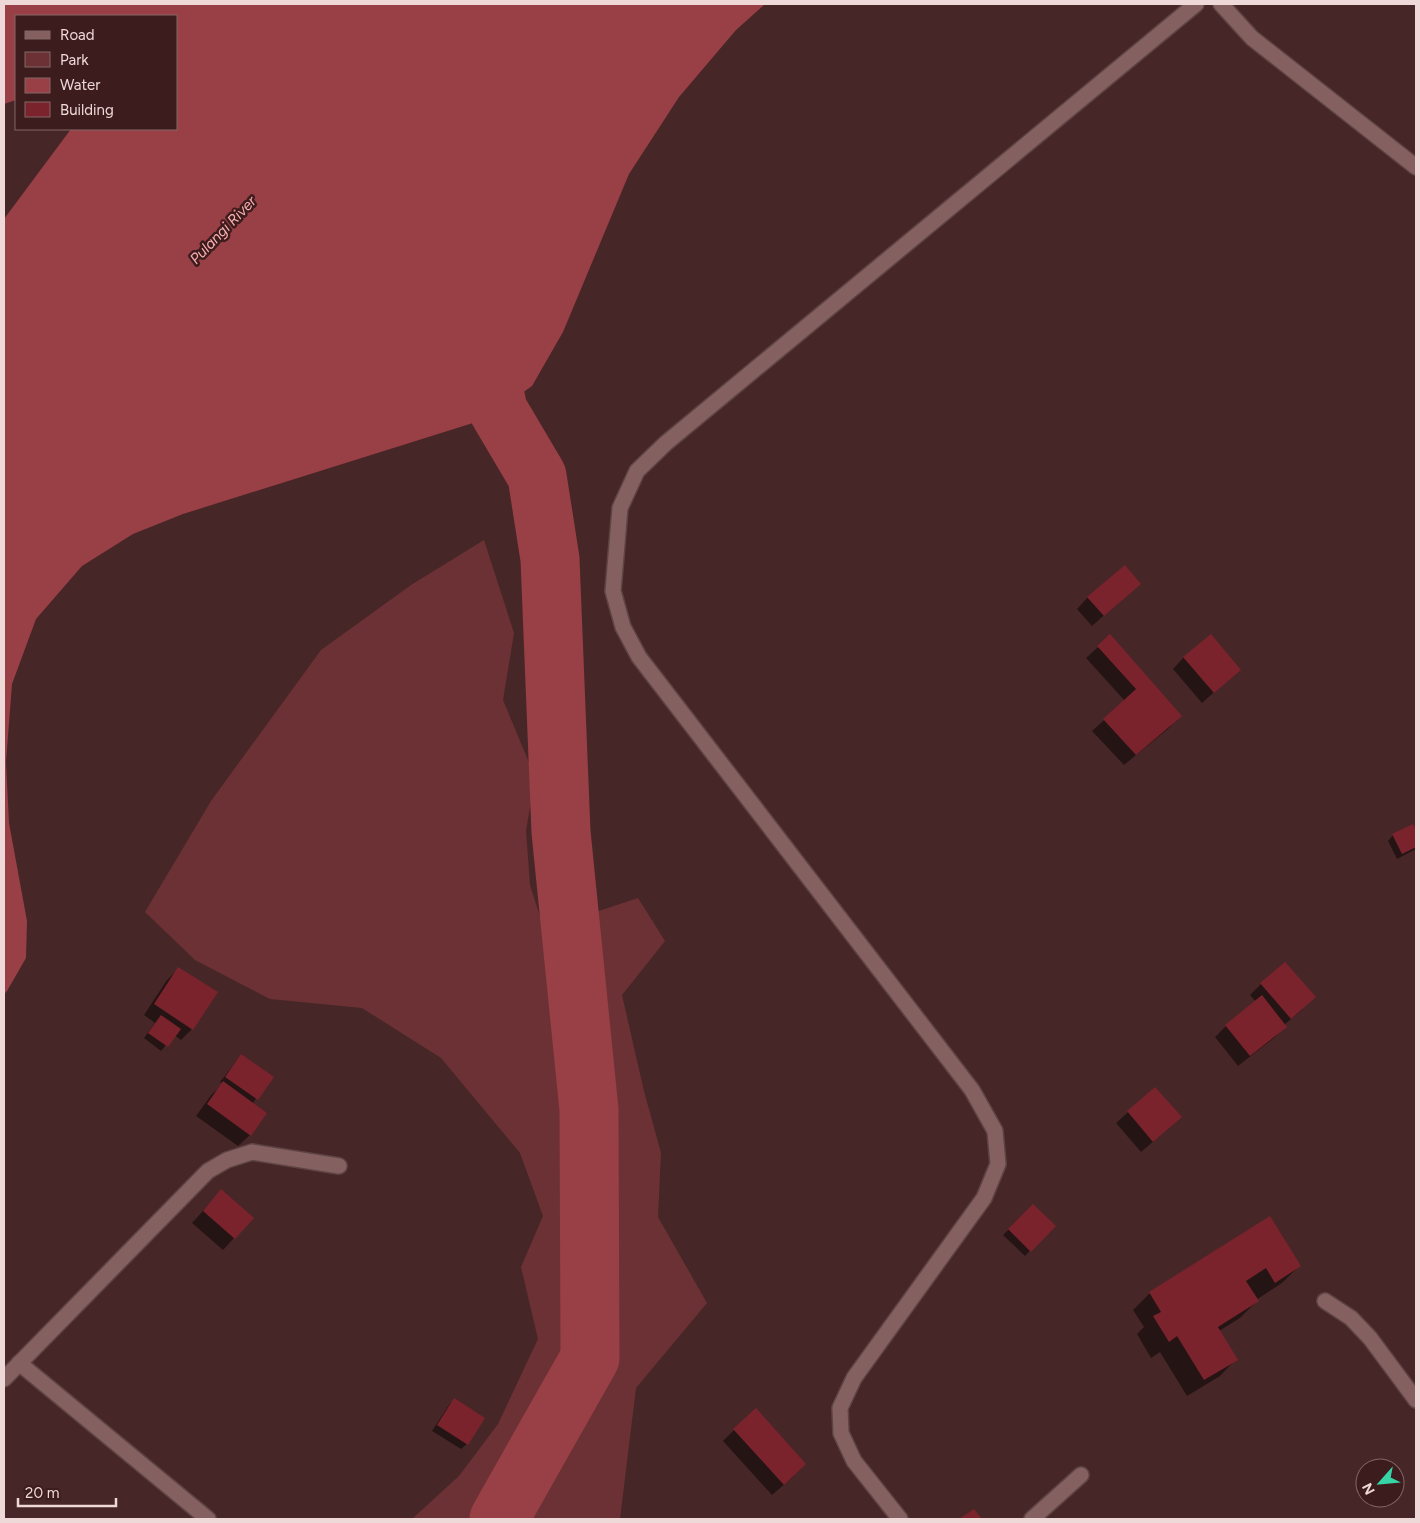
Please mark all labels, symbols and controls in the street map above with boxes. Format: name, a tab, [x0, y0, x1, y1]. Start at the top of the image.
legend	[15, 15, 178, 130]
text: Road	[60, 26, 95, 44]
text: Park	[60, 51, 89, 69]
text: Water	[60, 76, 100, 94]
text: Building	[60, 101, 114, 119]
water label: Pulangi River	[186, 192, 260, 268]
north arrow	[1355, 1458, 1405, 1508]
scale bar	[18, 1476, 115, 1508]
text: N	[1359, 1480, 1379, 1497]
text: 20 m	[25, 1484, 59, 1502]

